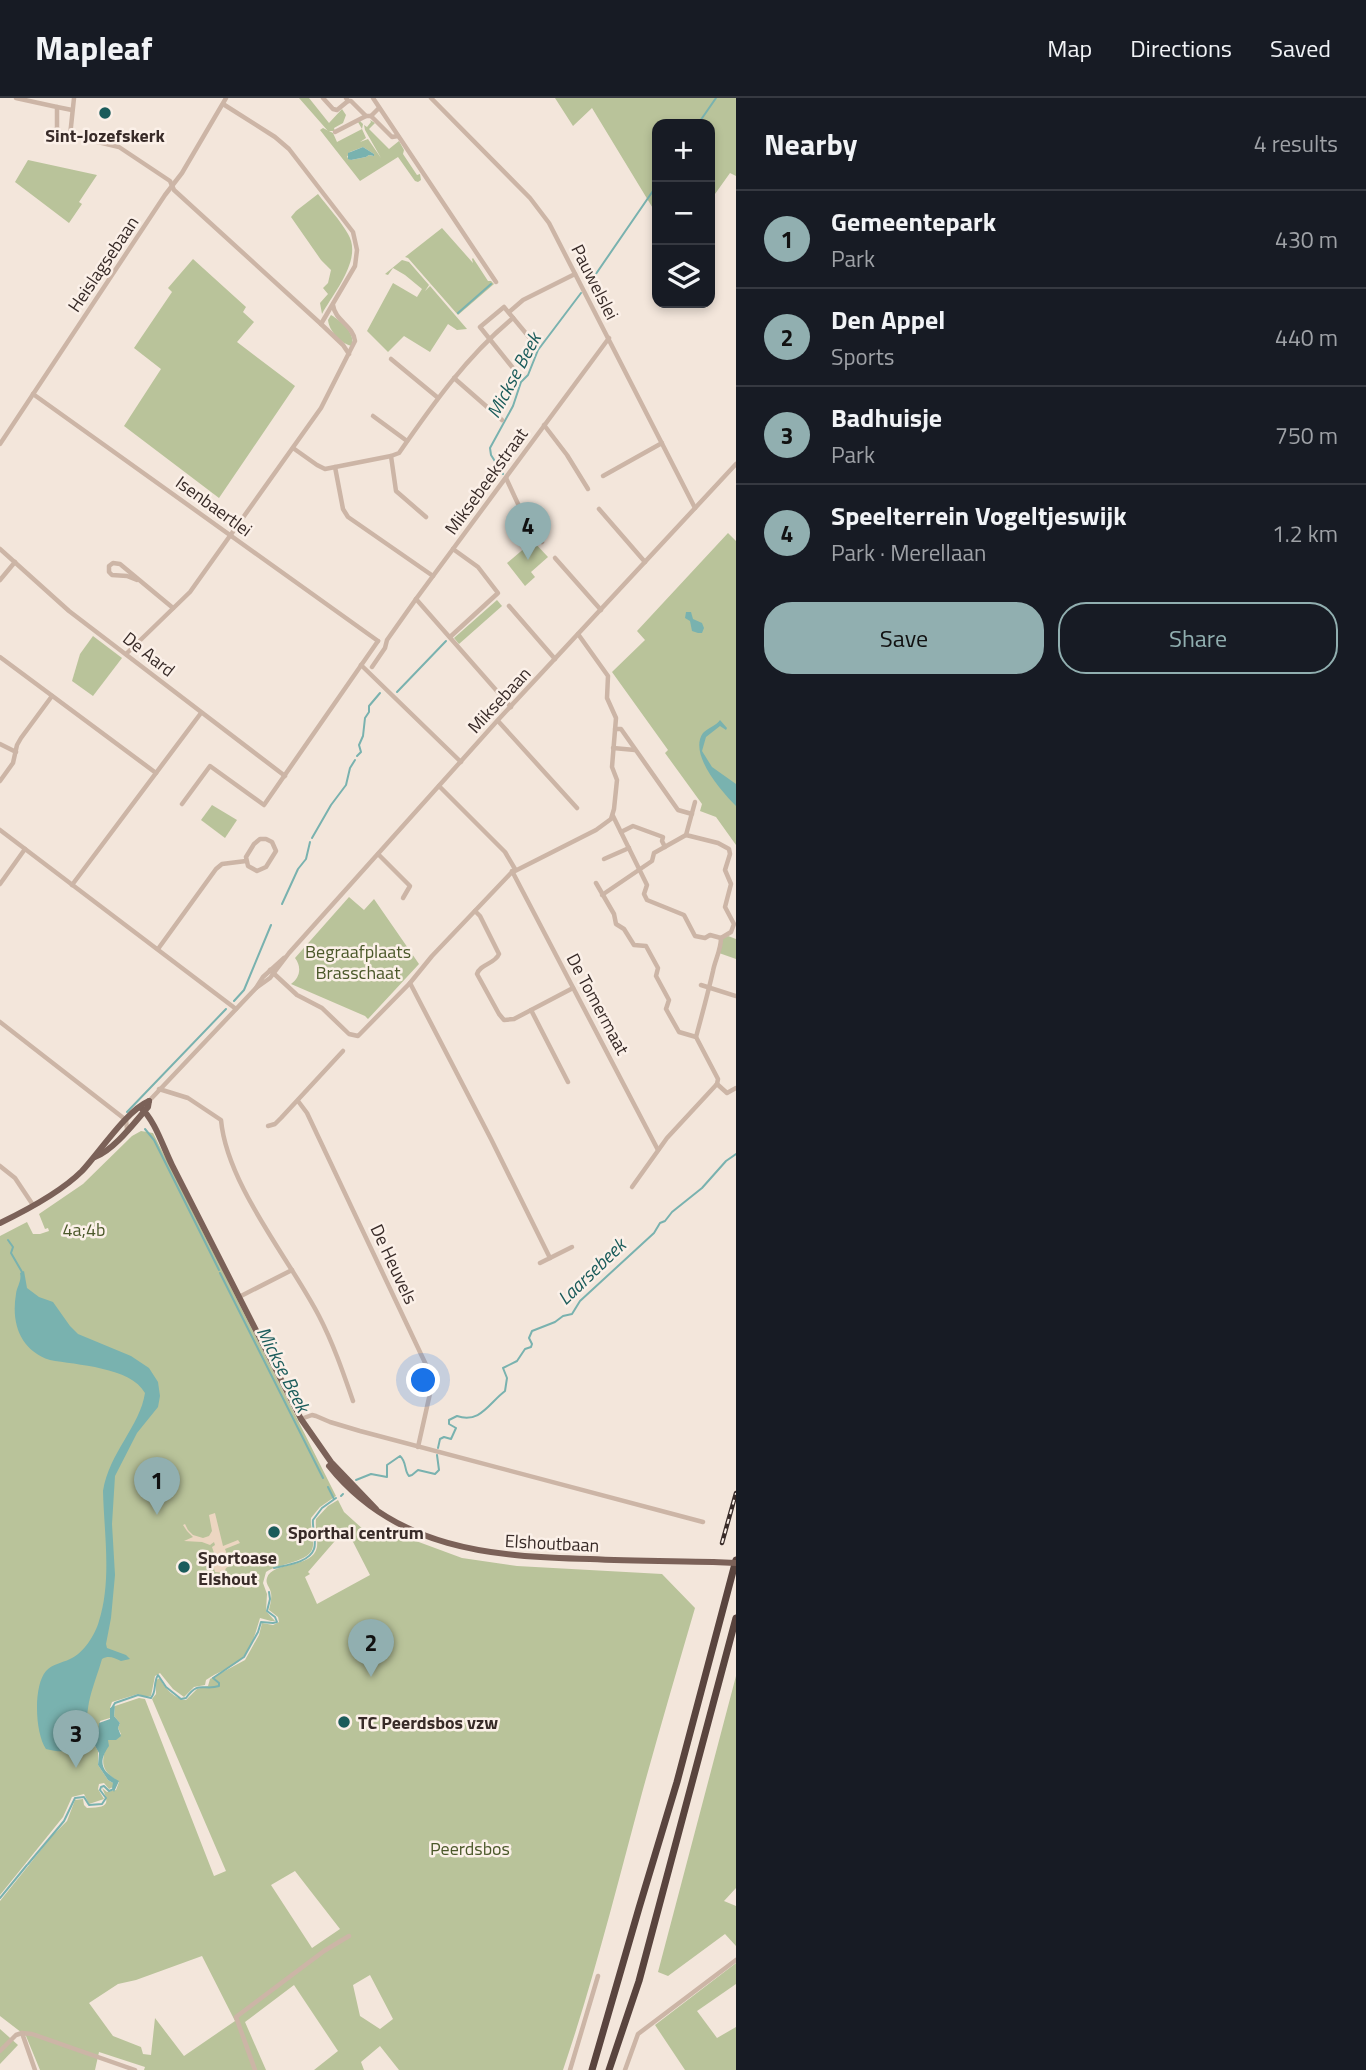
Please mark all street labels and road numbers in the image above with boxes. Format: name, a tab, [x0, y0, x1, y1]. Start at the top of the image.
street label: Heislagsebaan	[61, 211, 145, 317]
street label: Pauwelslei	[564, 240, 626, 324]
street label: Miksebeekstraat	[438, 421, 535, 540]
street label: Isenbaertlei	[170, 469, 258, 543]
street label: De Aard	[117, 625, 181, 683]
street label: Miksebaan	[461, 661, 537, 739]
street label: De Tomermaat	[560, 948, 636, 1060]
street label: De Heuvels	[364, 1220, 424, 1308]
street label: Elshoutbaan	[504, 1527, 600, 1559]

